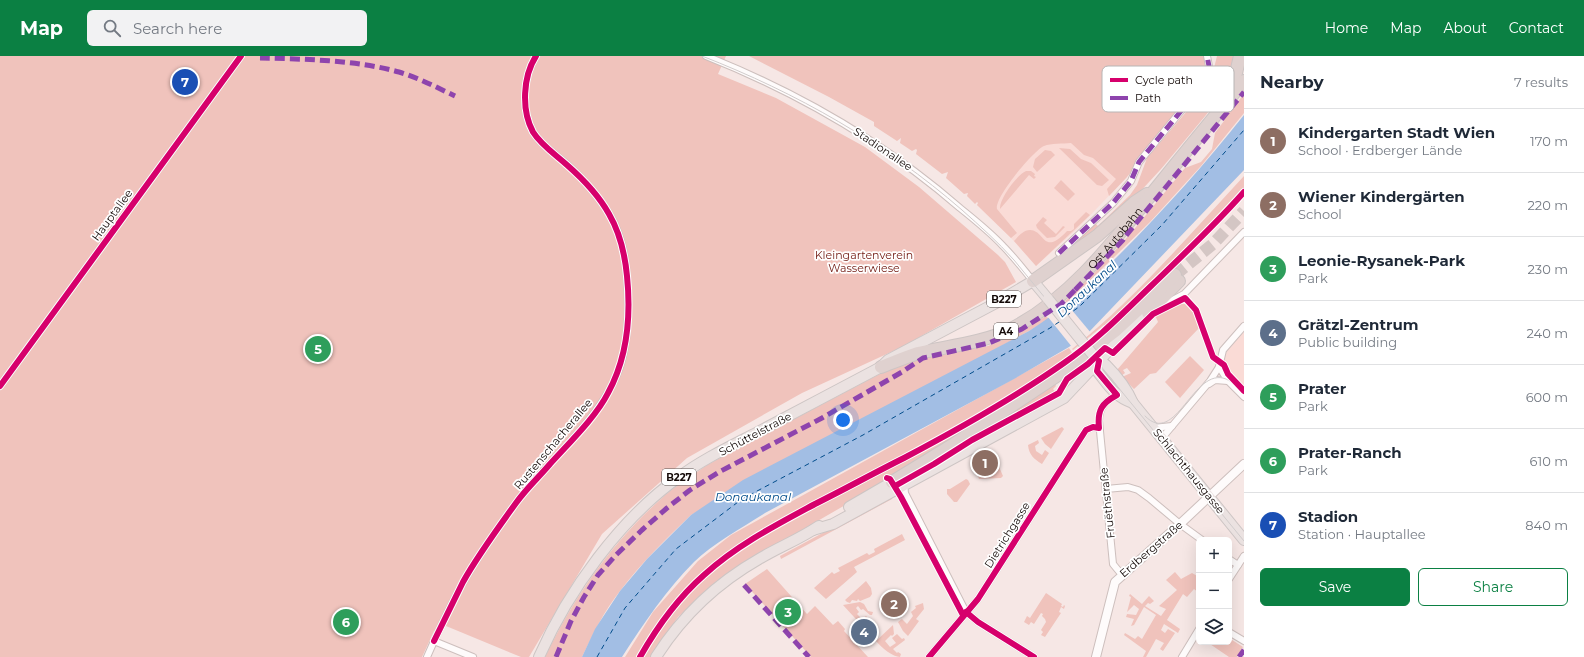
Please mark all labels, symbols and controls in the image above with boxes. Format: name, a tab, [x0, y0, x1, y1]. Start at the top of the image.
search box	[87, 10, 367, 46]
text: Map	[20, 17, 63, 40]
icon: search	[101, 17, 123, 39]
text: Search here	[133, 19, 222, 38]
text: Home	[1325, 19, 1368, 37]
text: Map	[1390, 19, 1421, 37]
text: About	[1443, 19, 1487, 37]
text: Contact	[1509, 19, 1564, 37]
legend	[1102, 66, 1234, 112]
pin: 7	[172, 67, 198, 97]
text: Nearby	[1260, 72, 1324, 92]
text: Cycle path	[1135, 73, 1193, 87]
text: 7 results	[1514, 74, 1568, 90]
text: Path	[1135, 91, 1161, 105]
text: Kindergarten Stadt Wien	[1298, 123, 1495, 142]
street label: Stadionallee	[851, 124, 915, 174]
text: 1	[1270, 133, 1276, 149]
text: 170 m	[1530, 133, 1568, 149]
text: School · Erdberger Lände	[1298, 142, 1462, 158]
street label: Hauptallee	[89, 186, 136, 243]
text: Wiener Kindergärten	[1298, 187, 1465, 206]
text: 2	[1269, 197, 1277, 213]
text: 220 m	[1527, 197, 1568, 213]
street label: Ost Autobahn	[1085, 204, 1145, 272]
text: School	[1298, 206, 1342, 222]
park label: Kleingartenverein Wasserwiese	[815, 248, 913, 275]
text: Leonie-Rysanek-Park	[1298, 251, 1465, 270]
water label: Donaukanal	[1054, 257, 1120, 320]
text: 3	[1269, 261, 1277, 277]
text: 230 m	[1527, 261, 1568, 277]
text: Park	[1298, 270, 1328, 286]
road number: B227	[987, 291, 1021, 307]
text: Grätzl-Zentrum	[1298, 315, 1419, 334]
road number: A4	[994, 323, 1018, 339]
text: 4	[1269, 325, 1277, 341]
text: 240 m	[1527, 325, 1568, 341]
pin: 5	[305, 334, 331, 364]
text: Public building	[1298, 334, 1397, 350]
text: Prater	[1298, 379, 1346, 398]
text: 5	[1269, 389, 1277, 405]
text: 600 m	[1526, 389, 1568, 405]
street label: Rustenschacherallee	[511, 395, 595, 492]
text: Park	[1298, 398, 1328, 414]
street label: Schüttelstraße	[716, 409, 794, 459]
your location	[833, 410, 853, 430]
street label: Schlachthausgasse	[1150, 425, 1228, 517]
text: Prater-Ranch	[1298, 443, 1402, 462]
pin: 1	[972, 448, 998, 478]
text: 6	[1269, 453, 1277, 469]
text: 610 m	[1530, 453, 1568, 469]
text: Park	[1298, 462, 1328, 478]
street label: Fruëthstraße	[1096, 466, 1118, 539]
road number: B227	[662, 469, 696, 485]
water label: Donaukanal	[715, 489, 792, 504]
street label: Dietrichgasse	[981, 499, 1033, 571]
text: Stadion	[1298, 507, 1358, 526]
street label: Erdbergstraße	[1116, 517, 1186, 580]
text: 7	[1269, 517, 1277, 533]
text: 840 m	[1525, 517, 1568, 533]
text: Station · Hauptallee	[1298, 526, 1426, 542]
map controls	[1196, 537, 1232, 645]
button: +	[1196, 537, 1232, 573]
button: Save	[1260, 568, 1410, 606]
button: Share	[1418, 568, 1568, 606]
button: −	[1196, 573, 1232, 609]
pin: 2	[881, 589, 907, 619]
pin: 3	[775, 597, 801, 627]
pin: 6	[333, 607, 359, 637]
button: layers	[1196, 609, 1232, 645]
pin: 4	[851, 617, 877, 647]

